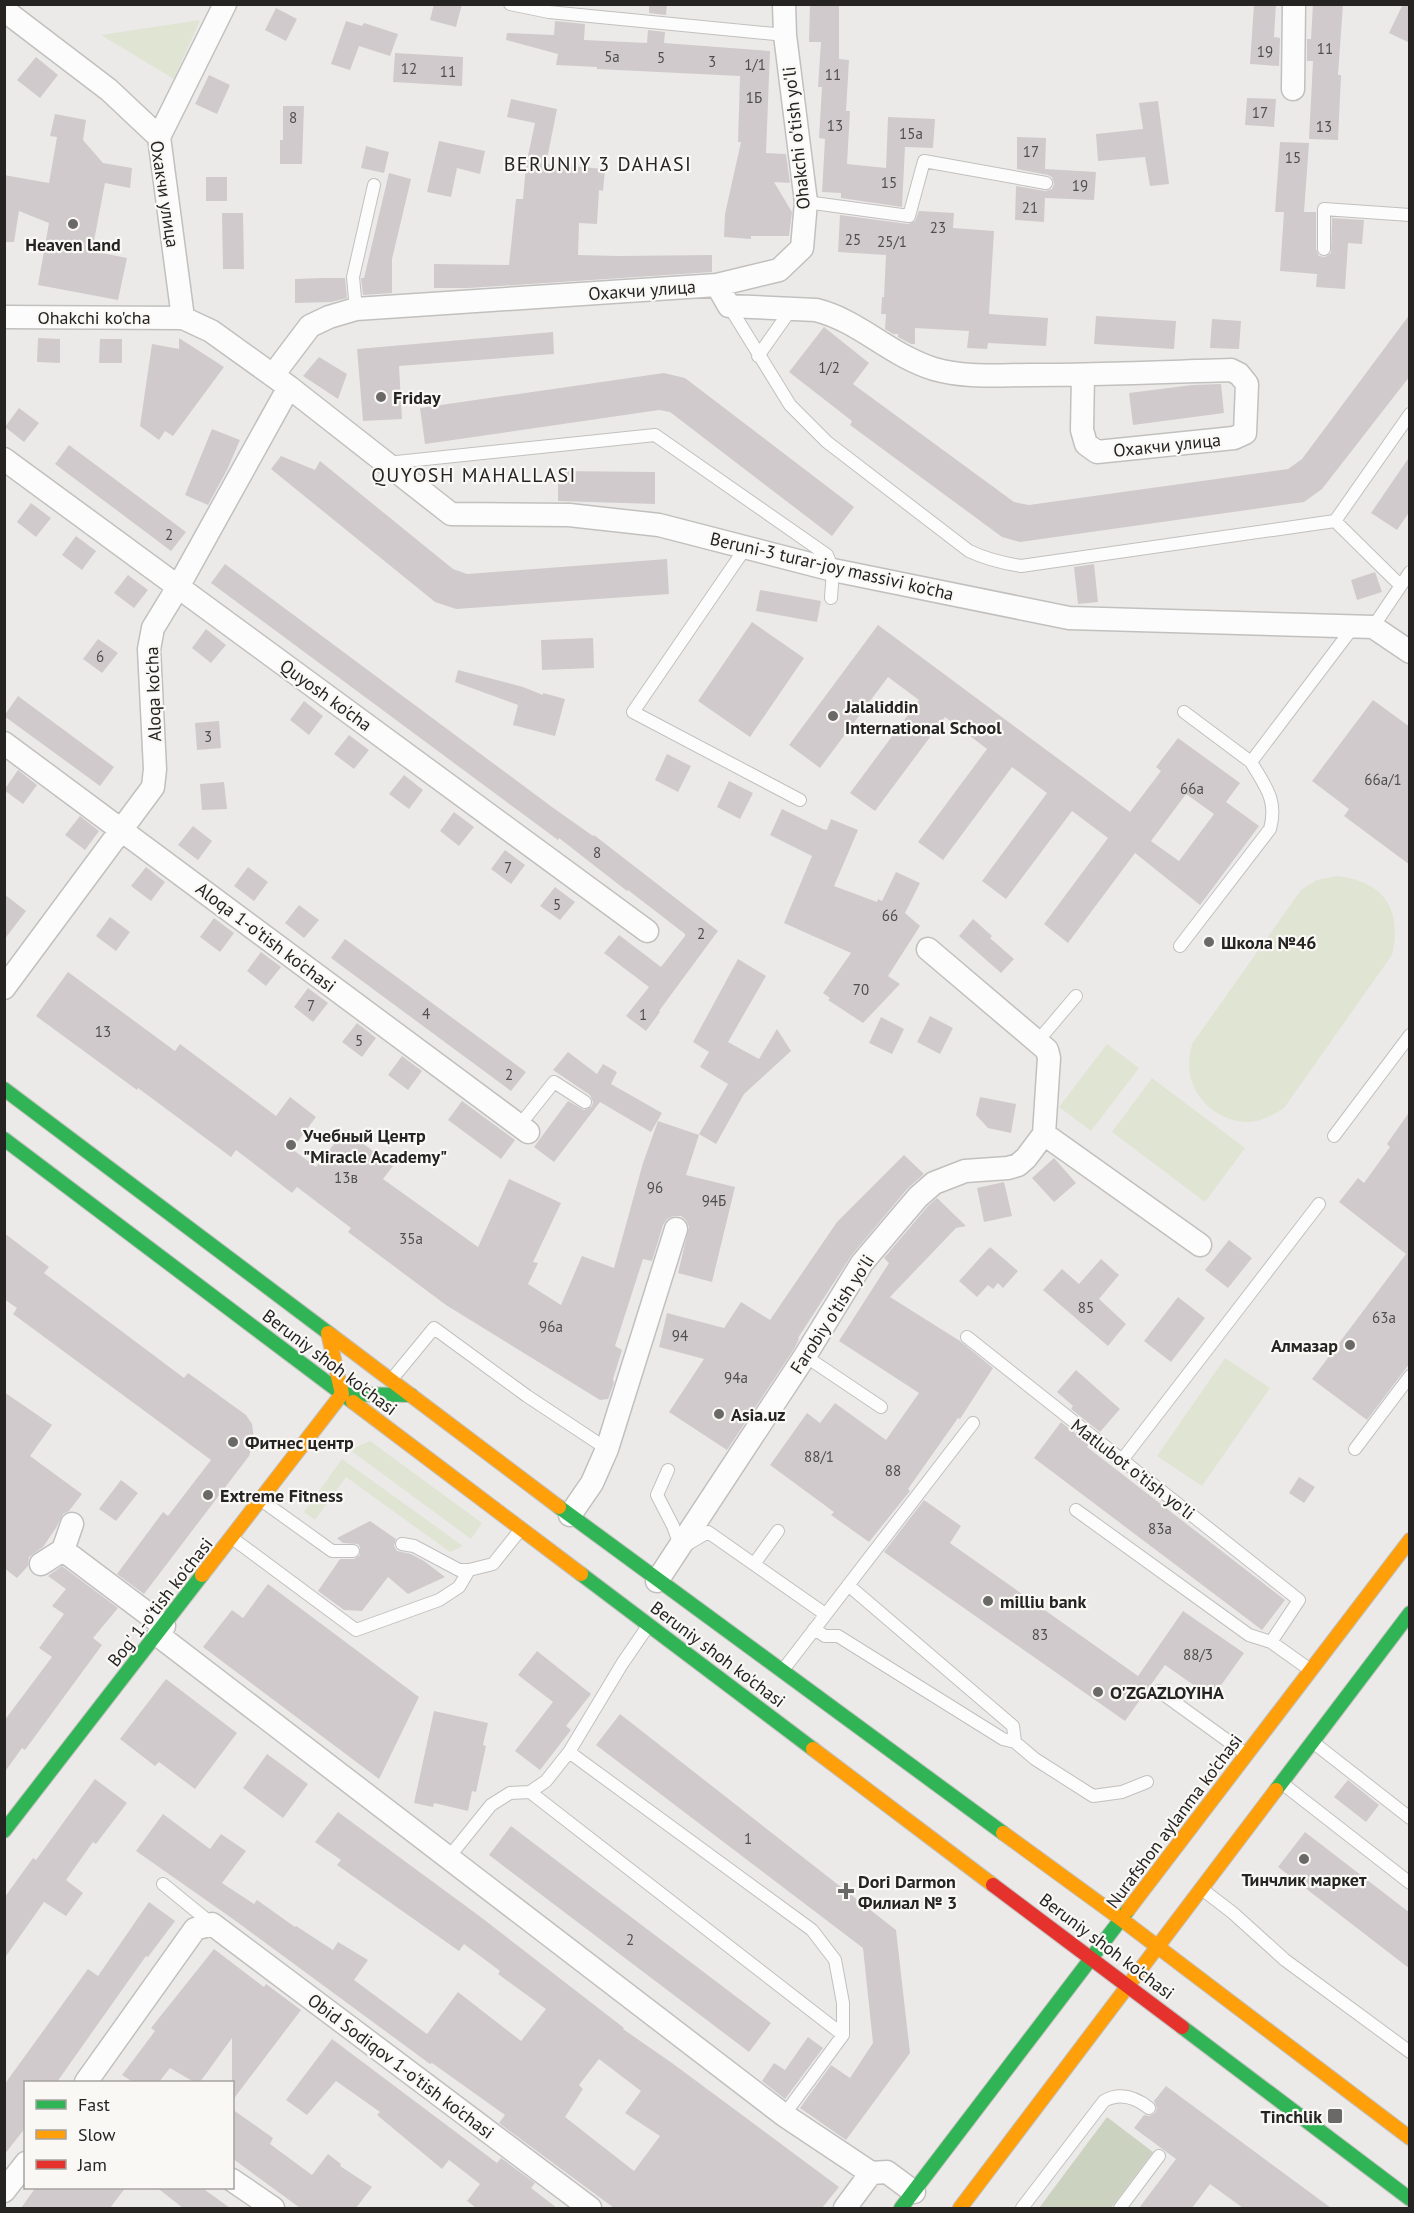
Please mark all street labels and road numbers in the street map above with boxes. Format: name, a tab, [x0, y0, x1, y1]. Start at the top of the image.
street label: Ohakchi o'tish yo'li	[777, 65, 815, 211]
street label: Охакчи улица	[145, 139, 185, 249]
street label: Охакчи улица	[587, 275, 697, 305]
street label: Ohakchi ko'cha	[37, 306, 151, 329]
street label: Охакчи улица	[1112, 428, 1222, 462]
street label: Beruni-3 turar-joy massivi ko'cha	[708, 527, 956, 605]
street label: Aloqa ko'cha	[140, 646, 166, 742]
street label: Quyosh ko'cha	[275, 654, 377, 736]
street label: Aloqa 1-o'tish ko'chasi	[191, 877, 341, 997]
street label: Farobiy o'tish yo'li	[785, 1250, 879, 1378]
street label: Beruniy shoh ko'chasi	[258, 1304, 402, 1420]
street label: Matlubot o'tish yo'li	[1066, 1413, 1200, 1525]
street label: Bog' 1-o'tish ko'chasi	[102, 1533, 218, 1671]
street label: Beruniy shoh ko'chasi	[646, 1596, 790, 1712]
street label: Nurafshon aylanma ko'chasi	[1101, 1729, 1247, 1913]
street label: Beruniy shoh ko'chasi	[1035, 1888, 1179, 2004]
street label: Obid Sodiqov 1-o'tish ko'chasi	[303, 1988, 499, 2144]

